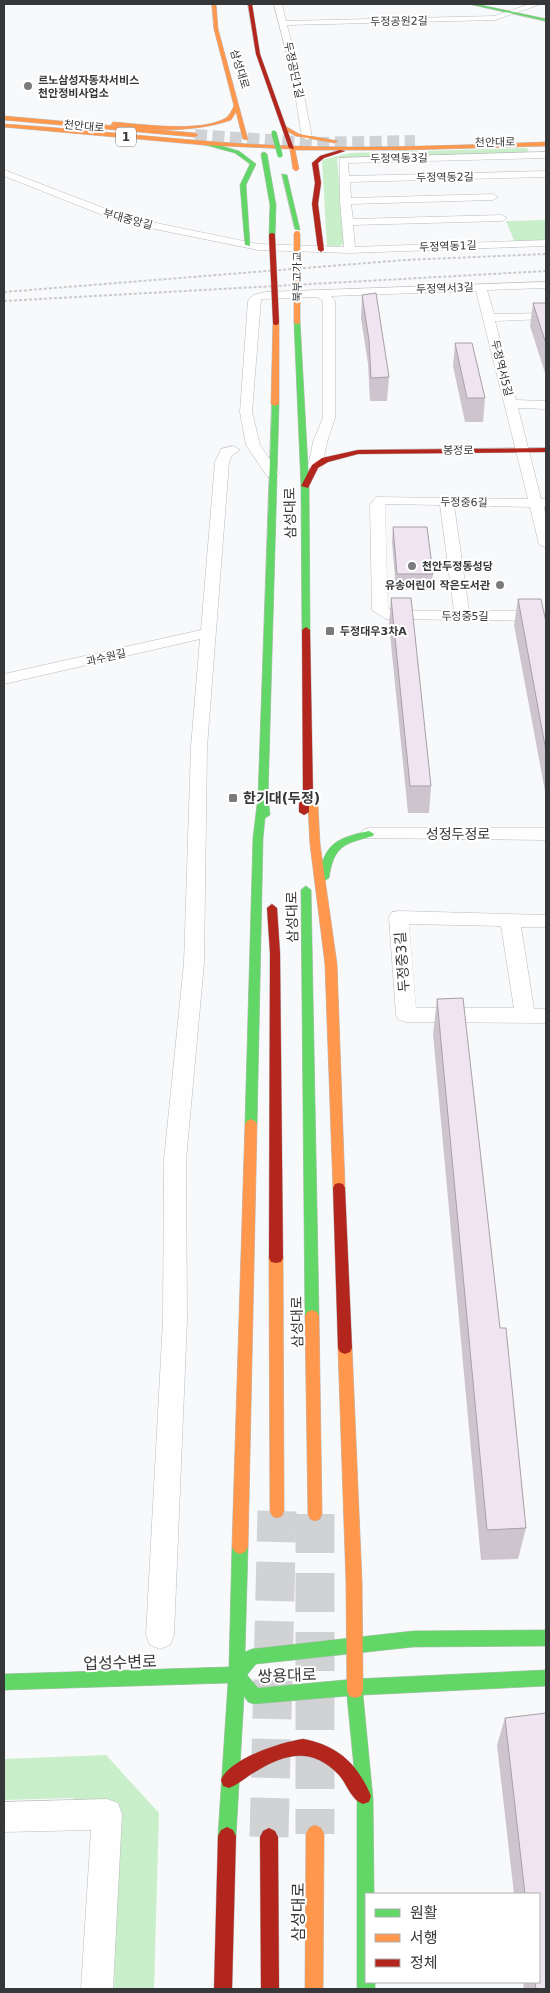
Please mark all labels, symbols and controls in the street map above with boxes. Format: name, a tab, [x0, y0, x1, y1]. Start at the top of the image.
street label: 두정공원2길	[370, 14, 428, 29]
street label: 두정공단1길	[281, 41, 306, 100]
street label: 삼성대로	[227, 48, 252, 90]
place label: 르노삼성자동차서비스 천안정비사업소	[38, 74, 139, 100]
marker: 르노삼성자동차서비스 천안정비사업소	[22, 80, 34, 92]
street label: 천안대로	[63, 118, 105, 135]
road number: 1	[116, 128, 136, 146]
street label: 천안대로	[475, 136, 515, 149]
street label: 두정역동3길	[370, 151, 428, 166]
street label: 두정역동2길	[416, 170, 474, 185]
street label: 부대중앙길	[102, 207, 154, 232]
street label: 두정역동1길	[419, 239, 477, 254]
street label: 북부고가교	[291, 252, 304, 302]
street label: 두정역서3길	[416, 281, 474, 296]
street label: 두정역서5길	[488, 339, 515, 398]
street label: 봉정로	[443, 444, 473, 457]
street label: 삼성대로	[282, 487, 298, 539]
street label: 두정중6길	[440, 496, 488, 509]
marker: 천안두정동성당	[406, 560, 418, 572]
place label: 천안두정동성당	[422, 560, 493, 573]
place label: 유송어린이 작은도서관	[385, 579, 490, 592]
marker: 유송어린이 작은도서관	[494, 579, 506, 591]
street label: 두정중5길	[441, 610, 489, 623]
marker: 두정대우3차A	[324, 625, 336, 637]
place label: 두정대우3차A	[340, 625, 407, 638]
street label: 과수원길	[85, 647, 127, 668]
place label: 한기대(두정)	[243, 790, 320, 806]
marker: 한기대(두정)	[227, 792, 239, 804]
street label: 성정두정로	[426, 826, 490, 842]
street label: 삼성대로	[284, 891, 300, 943]
street label: 두정중3길	[392, 931, 412, 993]
street label: 삼성대로	[289, 1296, 305, 1348]
street label: 업성수변로	[83, 1652, 157, 1673]
street label: 쌍용대로	[257, 1665, 317, 1686]
street label: 삼성대로	[289, 1882, 308, 1941]
legend	[365, 1893, 540, 1983]
text: 원활	[410, 1904, 438, 1922]
text: 서행	[410, 1929, 438, 1947]
text: 정체	[410, 1954, 438, 1972]

